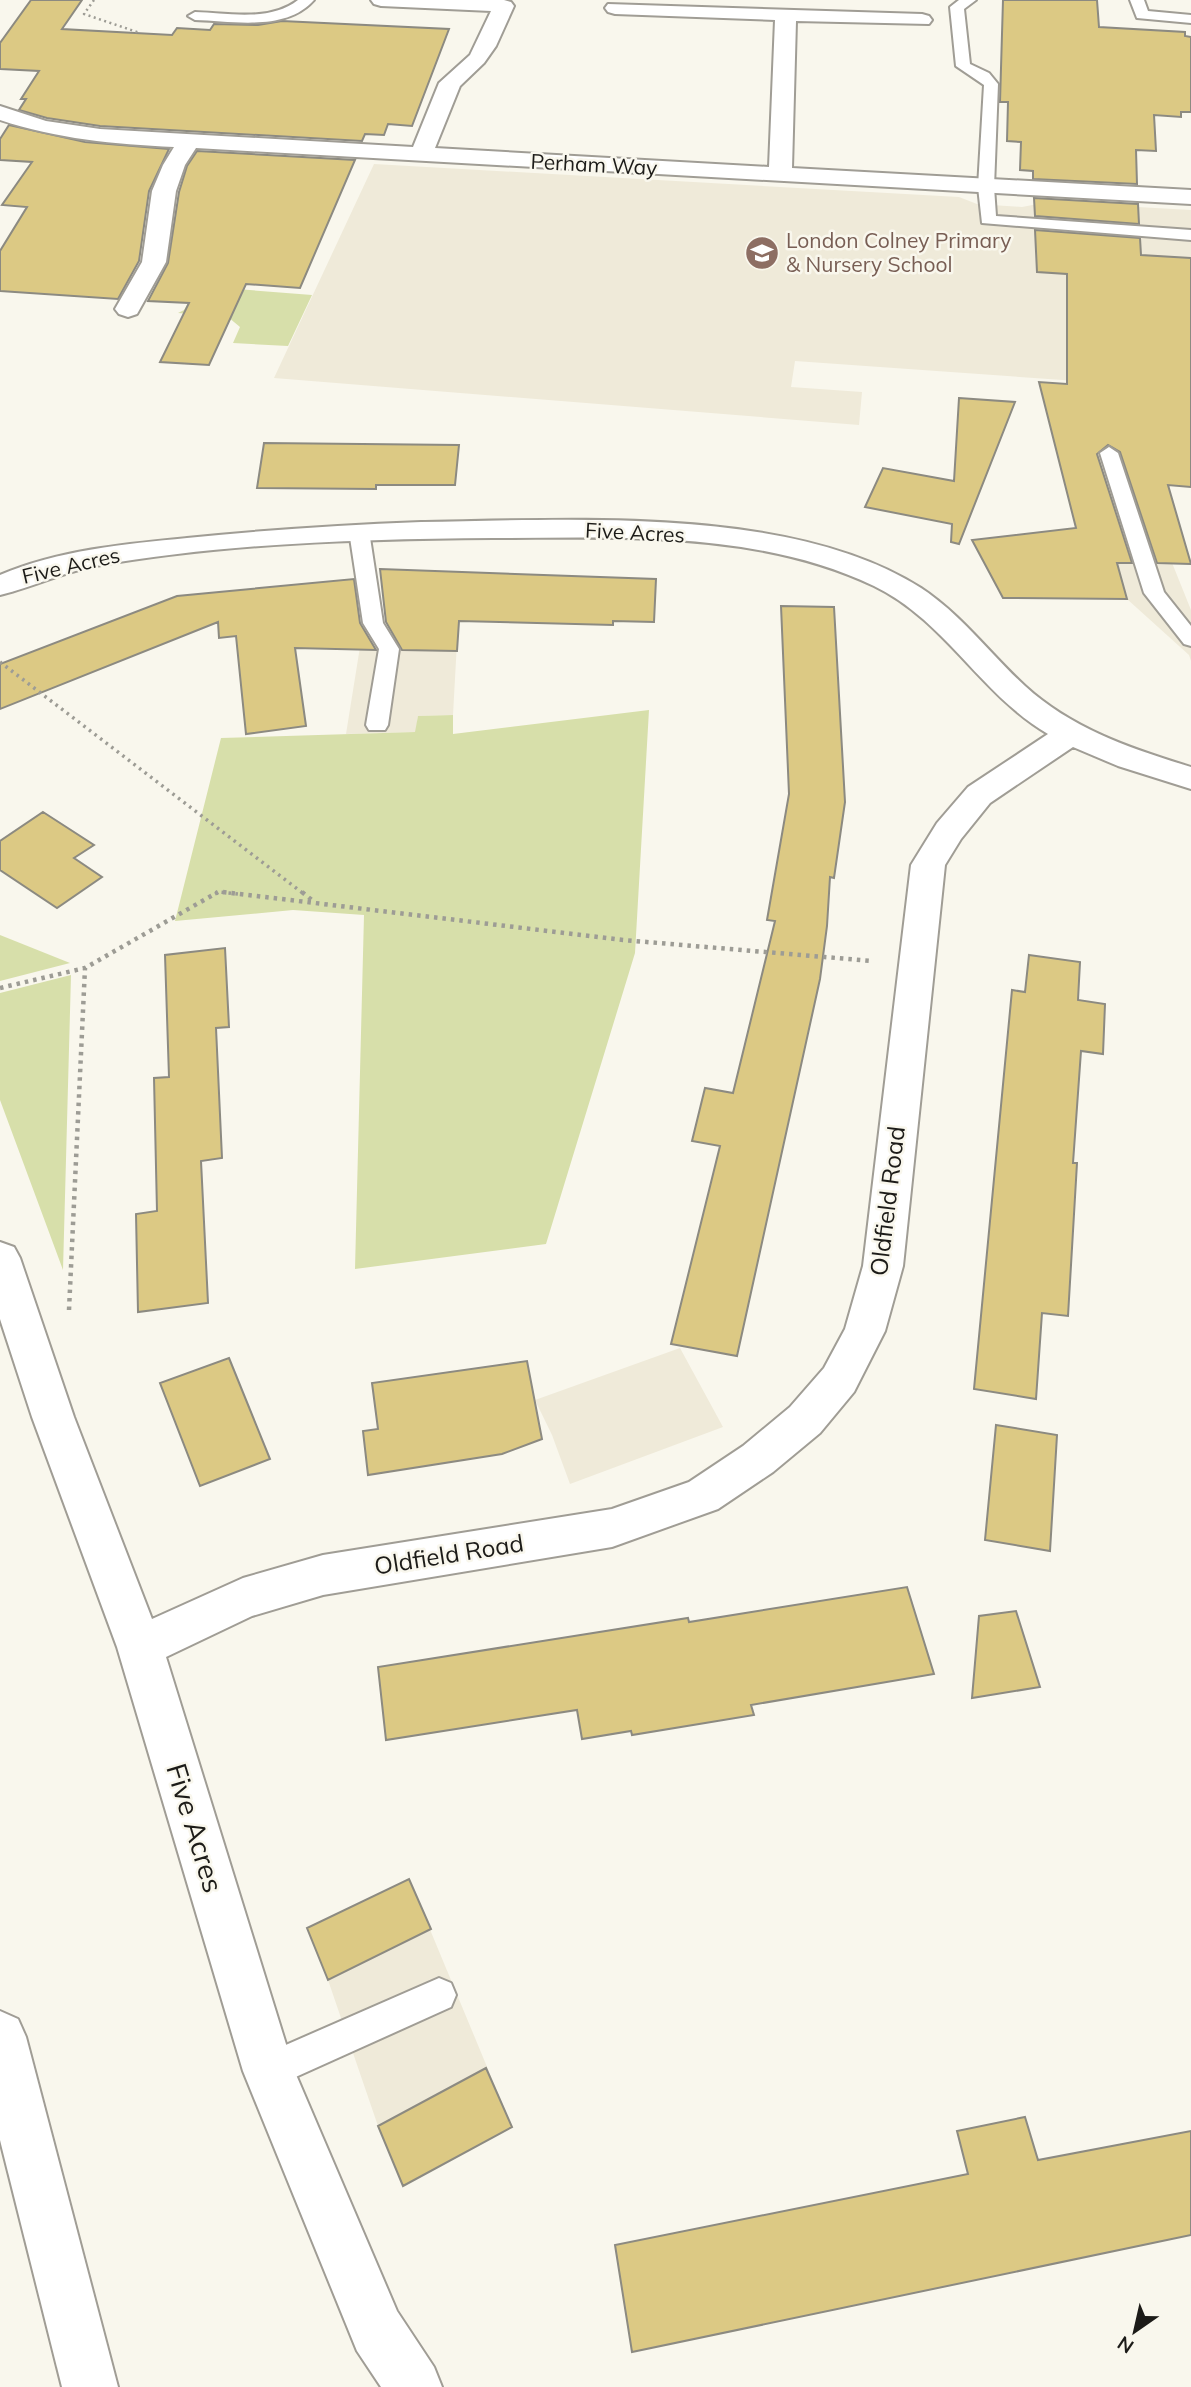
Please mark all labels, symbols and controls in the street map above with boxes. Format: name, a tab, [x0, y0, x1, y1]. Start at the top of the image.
street label: Perham Way	[530, 148, 658, 180]
place label: London Colney Primary & Nursery School	[786, 227, 1011, 277]
school or university icon: London Colney Primary & Nursery School	[743, 234, 781, 272]
street label: Five Acres	[585, 516, 686, 548]
street label: Five Acres	[19, 541, 122, 589]
street label: Oldfield Road	[863, 1124, 911, 1277]
street label: Oldfield Road	[372, 1527, 526, 1581]
street label: Five Acres	[159, 1759, 232, 1897]
north arrow	[1100, 2296, 1170, 2366]
text: N	[1113, 2331, 1138, 2359]

